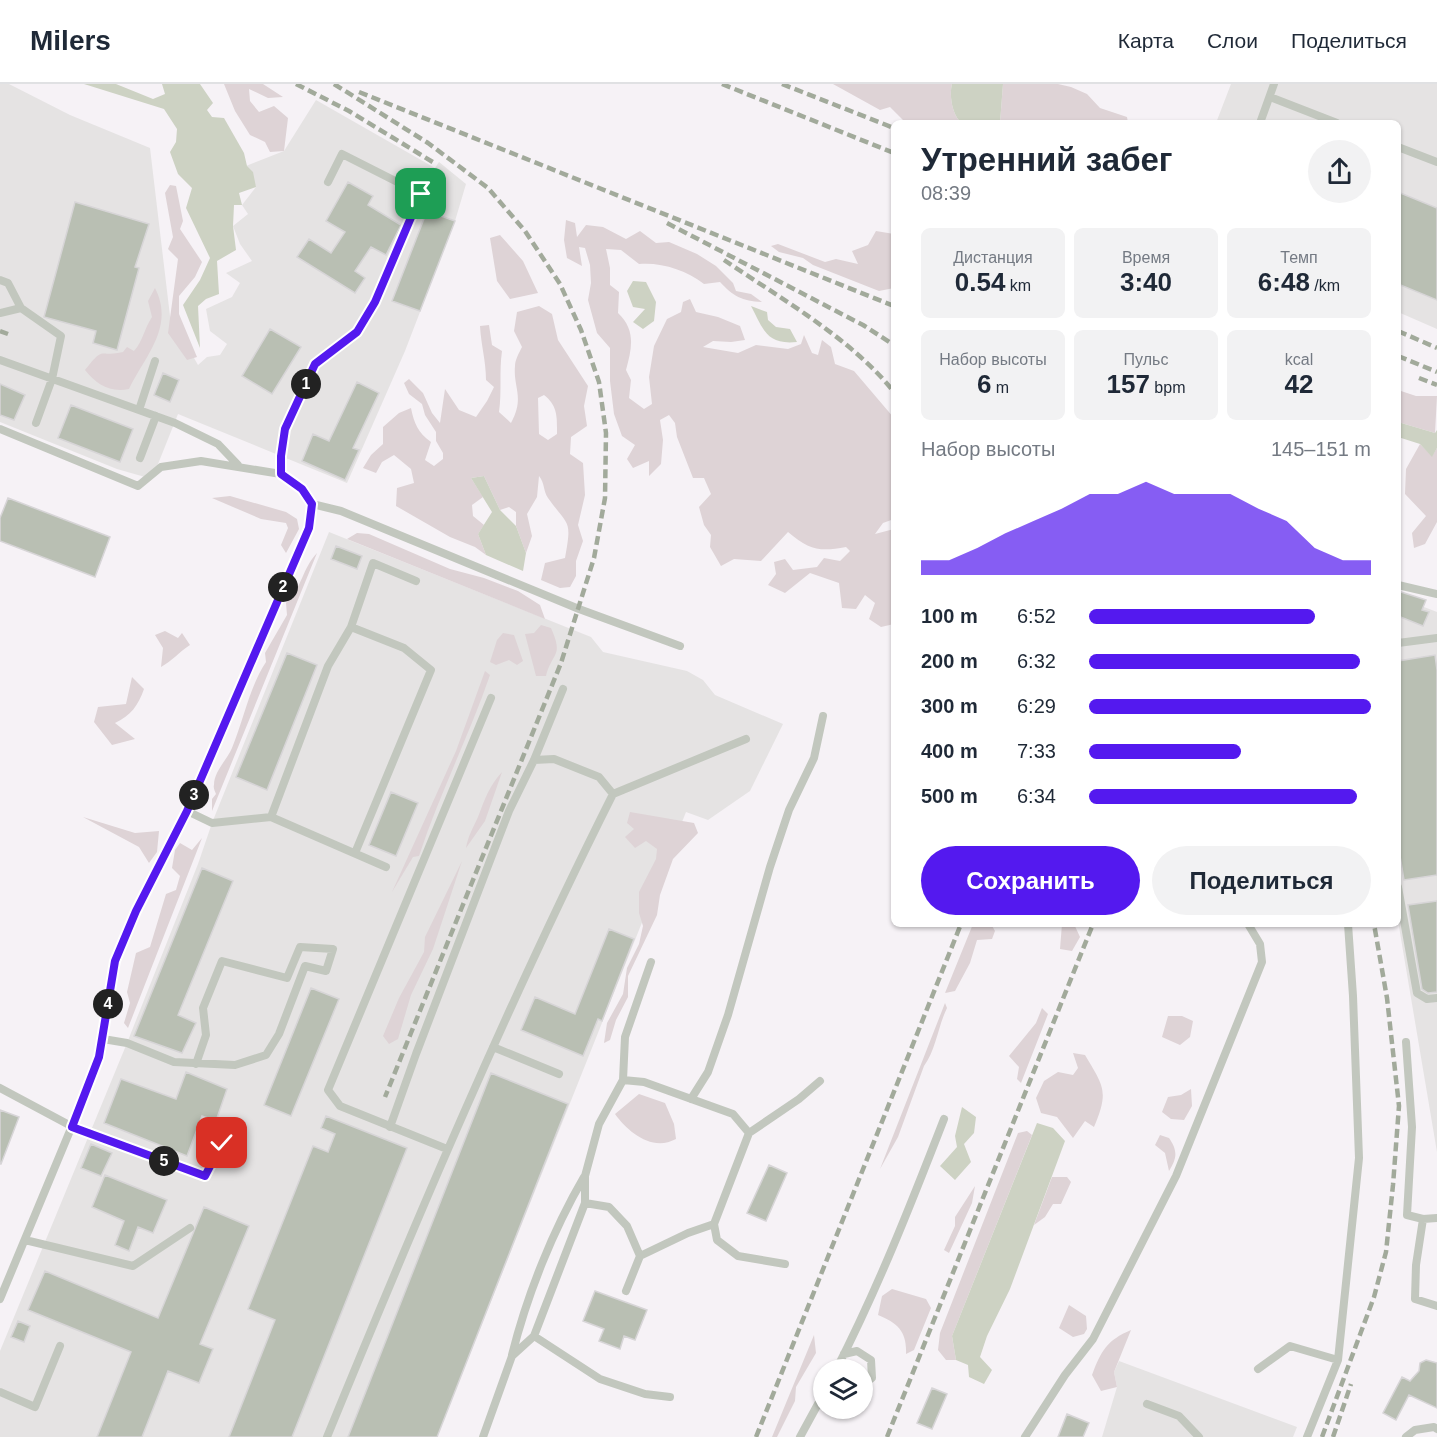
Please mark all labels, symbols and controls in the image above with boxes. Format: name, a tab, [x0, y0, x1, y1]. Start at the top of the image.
text: Milers	[30, 25, 111, 56]
text: Карта	[1118, 29, 1174, 52]
text: Слои	[1207, 29, 1258, 52]
text: Поделиться	[1291, 29, 1407, 52]
button: share	[1308, 140, 1371, 203]
text: Утренний забег	[921, 141, 1173, 178]
pin	[395, 168, 446, 219]
icon: arrive	[404, 177, 437, 210]
text: 08:39	[921, 182, 971, 204]
text: Дистанция	[953, 249, 1033, 266]
text: Время	[1122, 249, 1170, 266]
text: Темп	[1280, 249, 1318, 266]
text: 0.54	[955, 267, 1005, 297]
text: 3:40	[1120, 267, 1172, 297]
text: 6:48	[1258, 267, 1310, 297]
text: km	[1005, 277, 1031, 294]
text: /km	[1310, 277, 1340, 294]
text: Набор высоты	[939, 351, 1047, 368]
text: Пульс	[1124, 351, 1168, 368]
text: kcal	[1285, 351, 1313, 368]
pin: 1	[291, 369, 321, 399]
text: 6	[977, 369, 991, 399]
text: 157	[1107, 369, 1150, 399]
text: 42	[1285, 369, 1313, 399]
text: 1	[302, 375, 310, 392]
text: m	[991, 379, 1009, 396]
text: bpm	[1150, 379, 1185, 396]
text: Набор высоты	[921, 438, 1055, 460]
text: 145–151 m	[1271, 438, 1371, 460]
pin: 2	[268, 572, 298, 602]
text: 2	[279, 578, 287, 595]
text: 100 m	[921, 605, 978, 627]
text: 6:52	[1017, 605, 1056, 627]
text: 200 m	[921, 650, 978, 672]
text: 6:32	[1017, 650, 1056, 672]
text: 300 m	[921, 695, 978, 717]
text: 6:29	[1017, 695, 1056, 717]
text: 400 m	[921, 740, 978, 762]
text: 7:33	[1017, 740, 1056, 762]
pin: 3	[179, 780, 209, 810]
text: 500 m	[921, 785, 978, 807]
text: 6:34	[1017, 785, 1056, 807]
text: 3	[190, 786, 198, 803]
button: Сохранить	[921, 846, 1140, 915]
button: Поделиться	[1152, 846, 1371, 915]
pin: 4	[93, 989, 123, 1019]
text: 4	[104, 995, 112, 1012]
pin	[196, 1117, 247, 1168]
icon: check	[205, 1126, 238, 1159]
pin: 5	[149, 1146, 179, 1176]
text: 5	[160, 1152, 168, 1169]
map controls	[813, 1359, 873, 1419]
button: layers	[813, 1359, 873, 1419]

